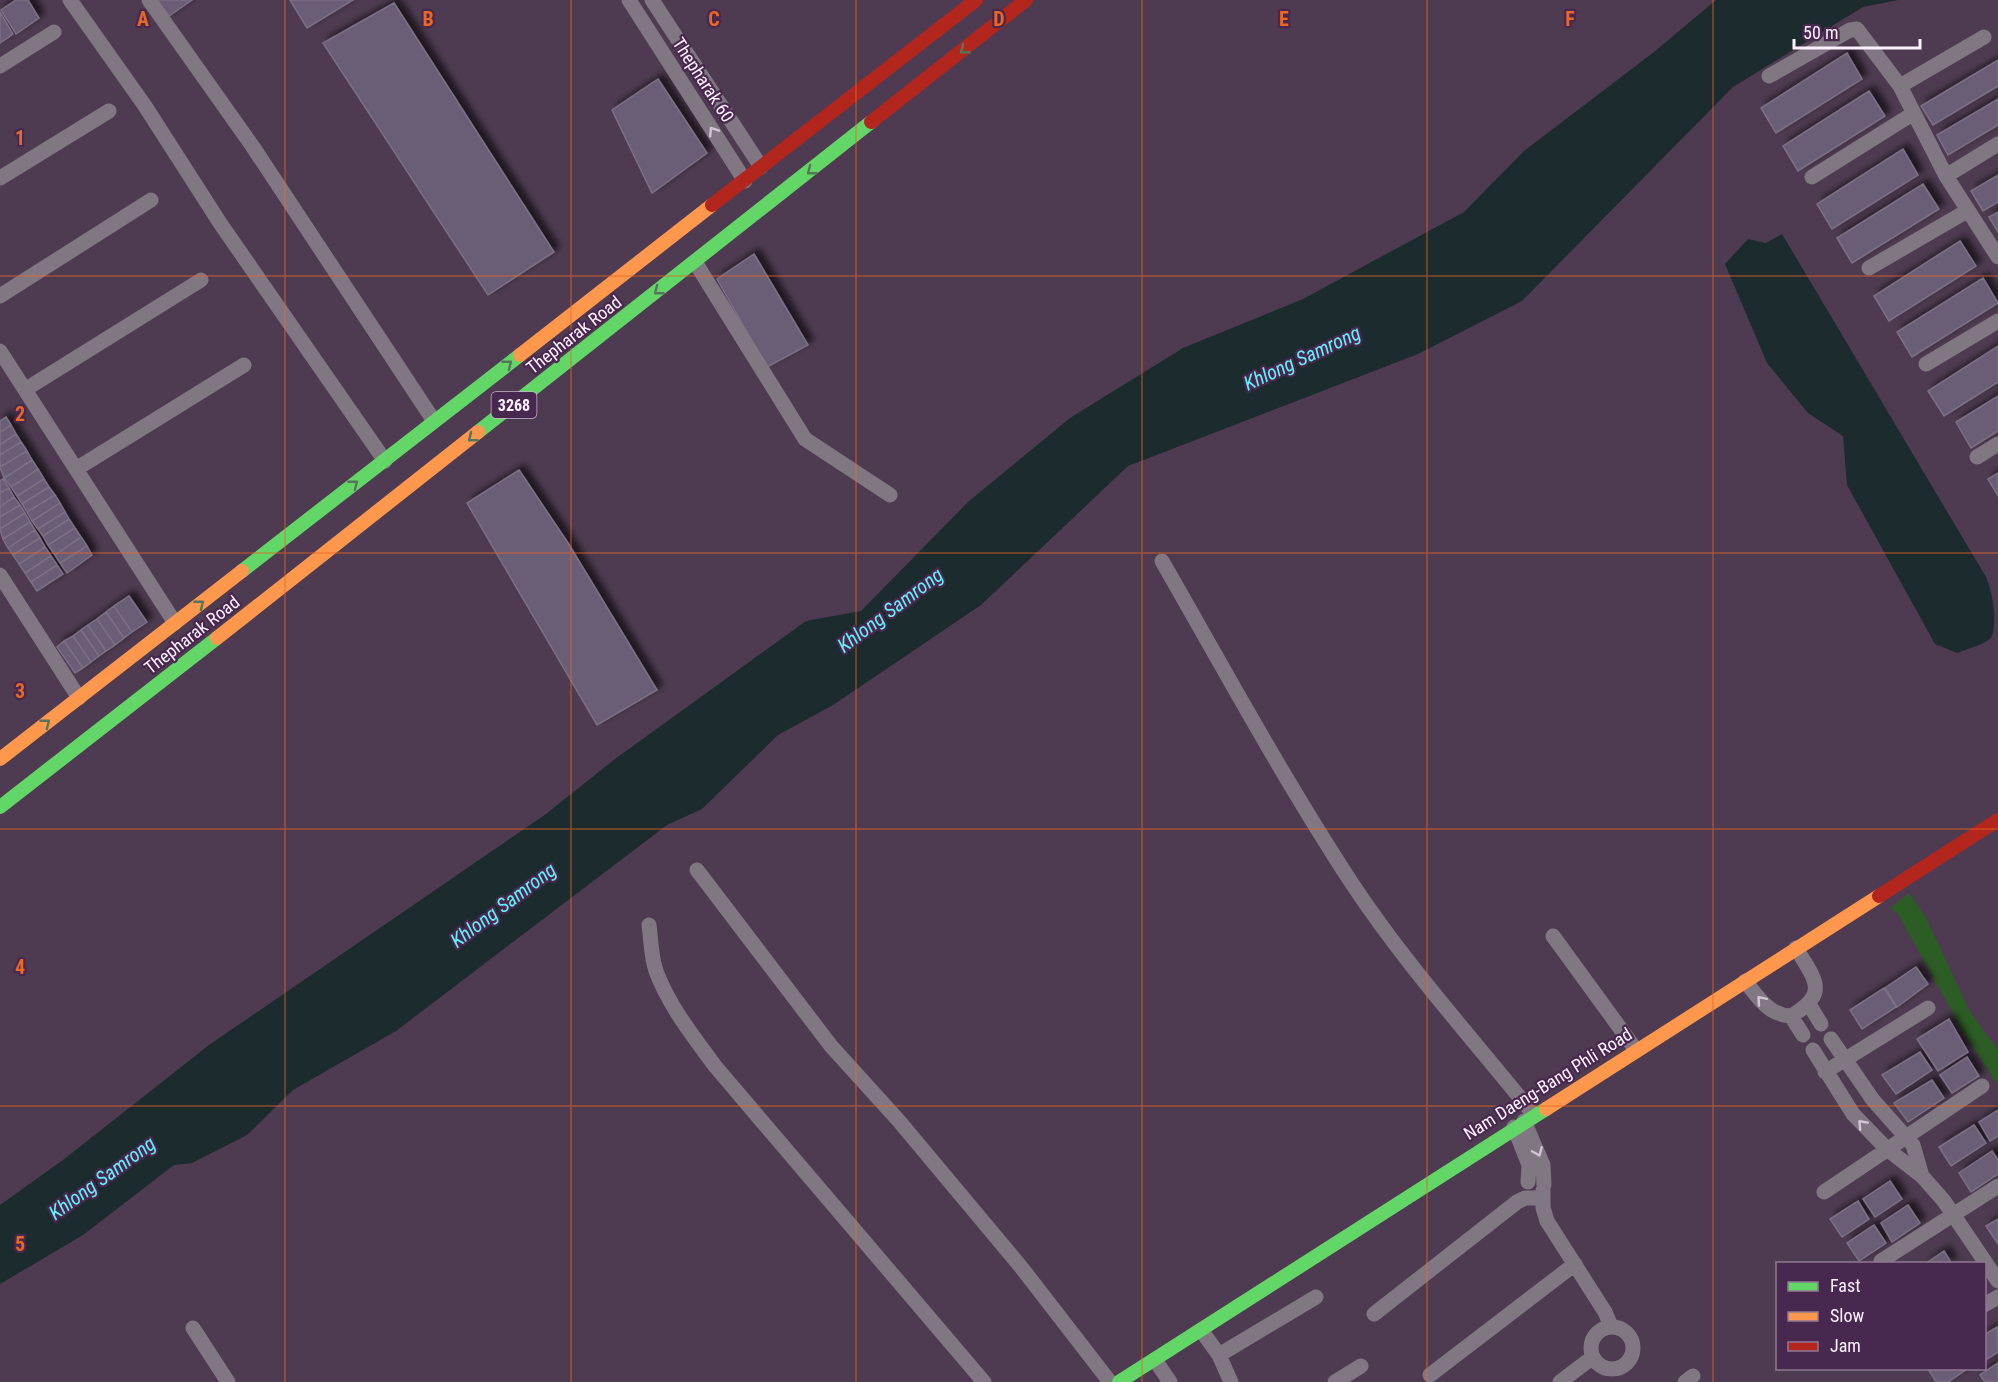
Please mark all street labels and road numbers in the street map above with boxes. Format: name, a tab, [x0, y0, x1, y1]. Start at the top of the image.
street label: Thepharak 60	[668, 34, 738, 126]
street label: Thepharak Road	[522, 291, 625, 378]
road number: 3268	[492, 392, 536, 418]
street label: Thepharak Road	[140, 591, 243, 678]
street label: Nam Daeng-Bang Phli Road	[1460, 1023, 1636, 1144]

